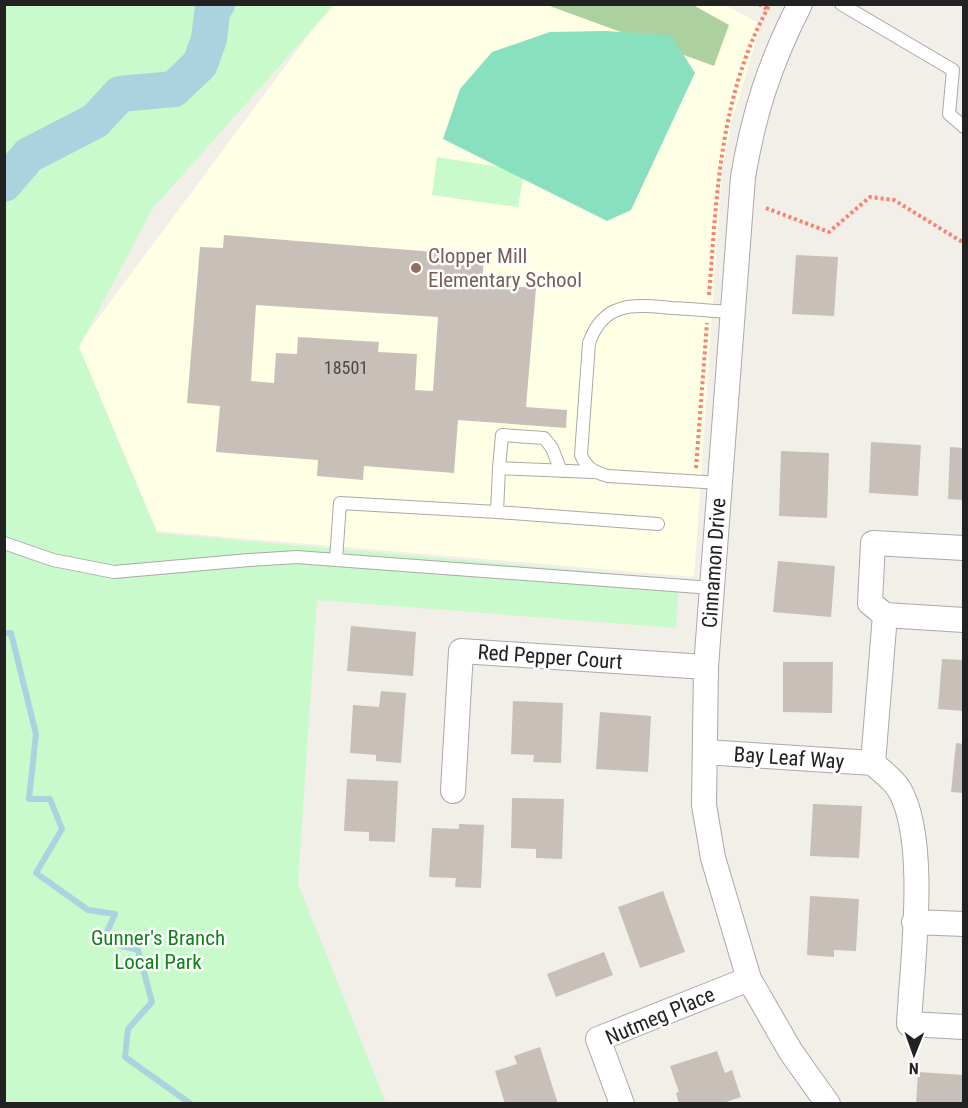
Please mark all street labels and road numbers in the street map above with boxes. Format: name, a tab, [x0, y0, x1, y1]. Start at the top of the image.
street label: Cinnamon Drive	[697, 497, 731, 629]
street label: Red Pepper Court	[477, 640, 623, 674]
street label: Bay Leaf Way	[733, 742, 845, 774]
street label: Nutmeg Place	[602, 982, 718, 1050]

